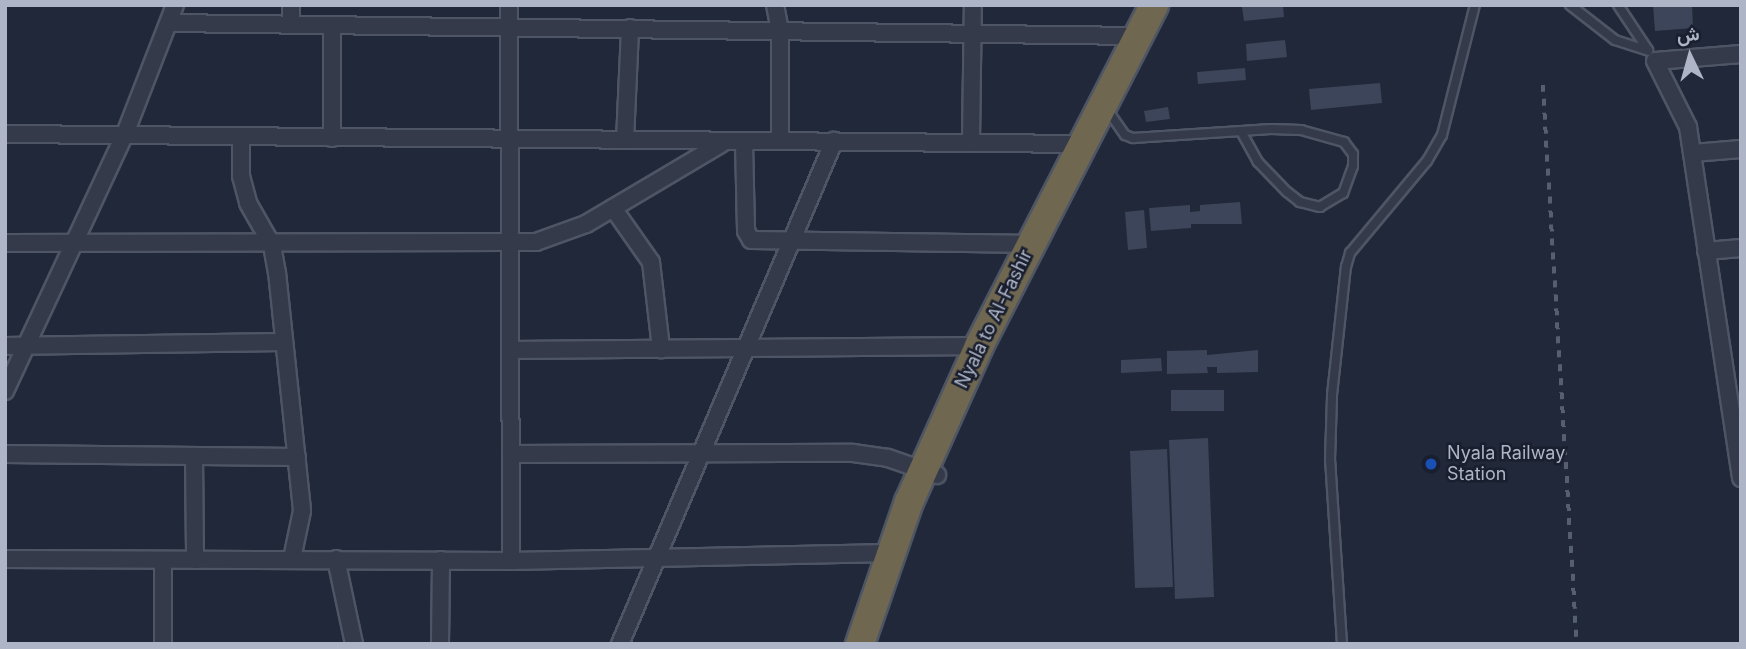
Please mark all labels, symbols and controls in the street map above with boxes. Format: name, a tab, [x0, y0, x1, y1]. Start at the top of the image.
north arrow	[1655, 21, 1725, 91]
text: ش	[1676, 22, 1701, 47]
street label: Nyala to Al-Fashir	[951, 246, 1037, 392]
place label: Nyala Railway Station	[1447, 443, 1565, 486]
marker: Nyala Railway Station	[1421, 454, 1441, 474]

